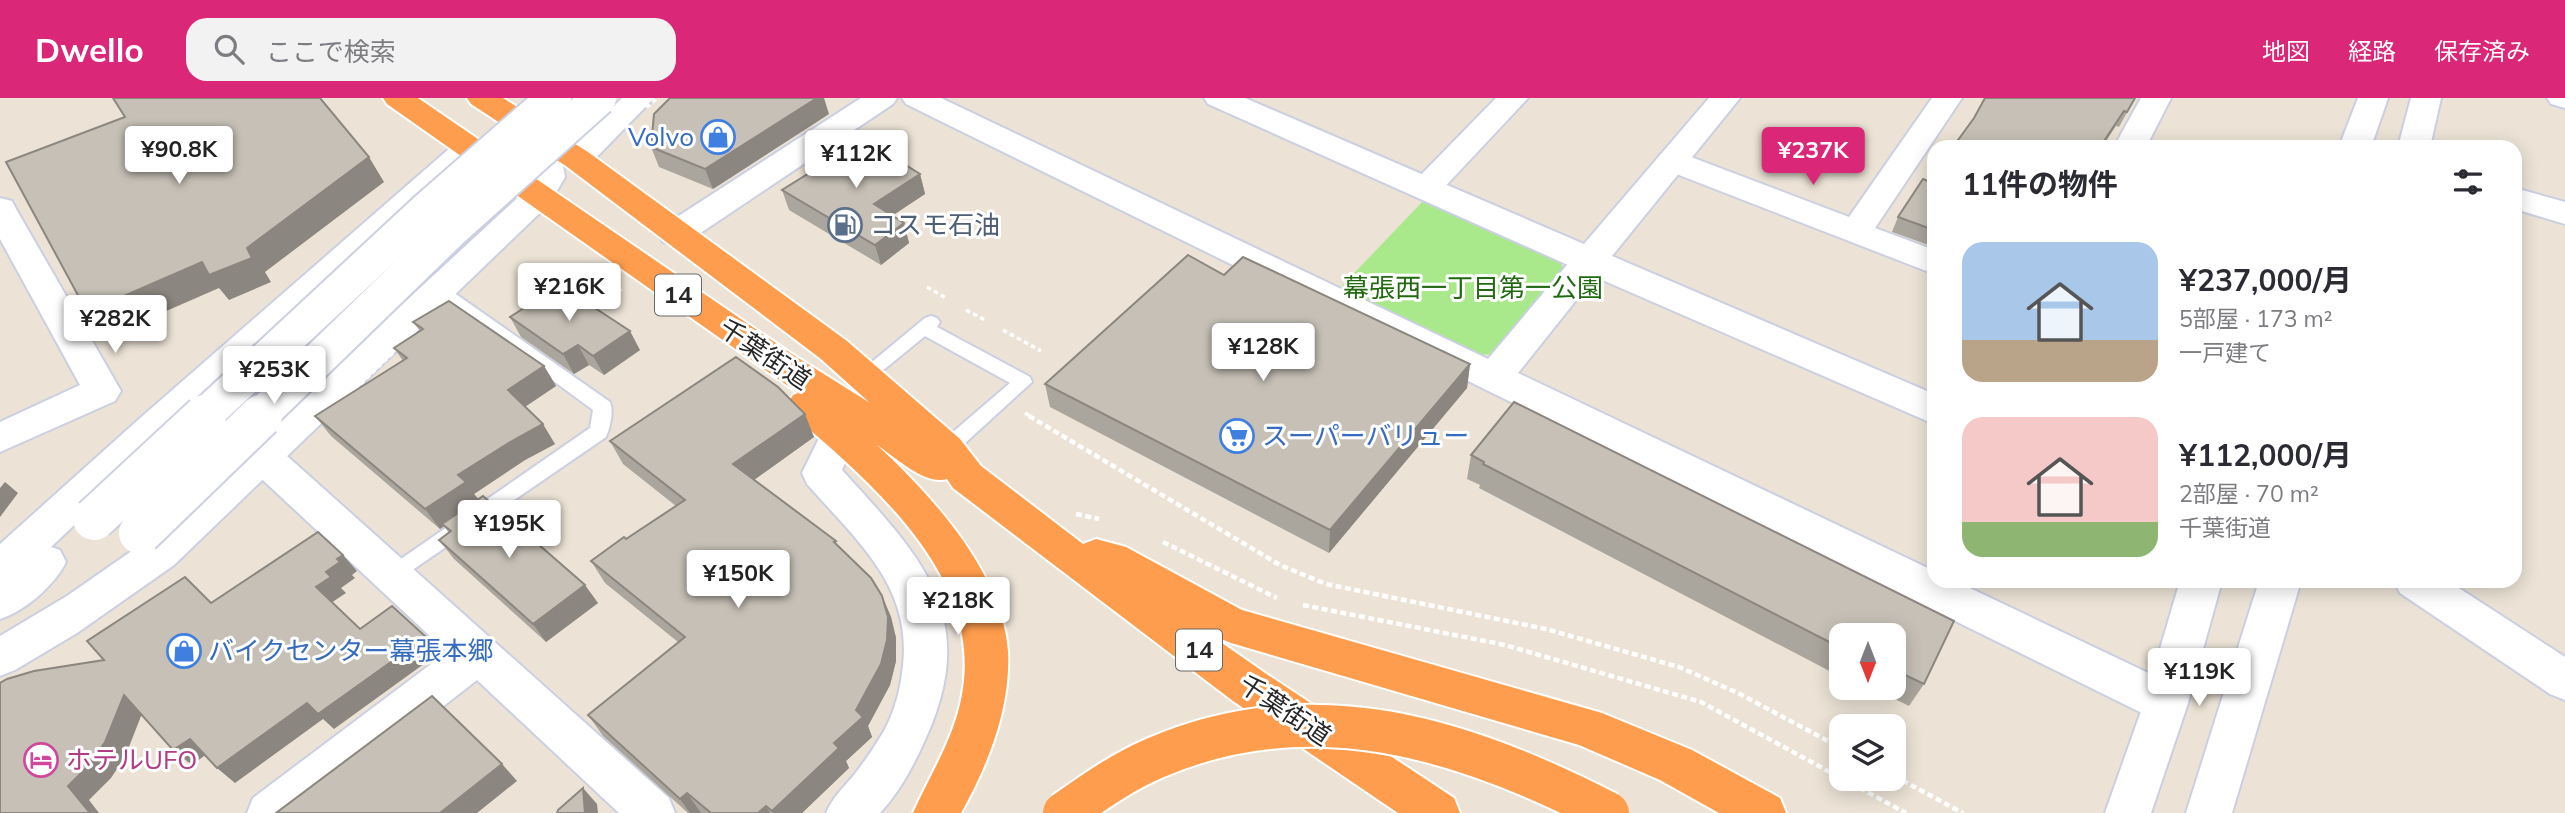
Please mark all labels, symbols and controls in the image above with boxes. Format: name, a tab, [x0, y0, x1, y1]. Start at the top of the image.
search box	[186, 18, 676, 81]
text: Dwello	[35, 29, 144, 70]
icon: search	[210, 30, 248, 68]
text: ここで検索	[266, 35, 396, 68]
text: 地図	[2262, 36, 2310, 66]
text: 経路	[2348, 36, 2396, 66]
text: 保存済み	[2434, 36, 2530, 66]
shop icon: Volvo	[699, 118, 737, 156]
place label: Volvo	[628, 120, 694, 153]
pin: ¥90.8K	[122, 126, 236, 186]
pin: ¥237K	[1764, 127, 1862, 187]
pin: ¥112K	[807, 130, 905, 190]
text: ¥90.8K	[141, 134, 217, 163]
text: ¥237K	[1778, 135, 1848, 164]
text: ¥112K	[821, 138, 891, 167]
icon: filters	[2449, 163, 2487, 201]
text: 11件の物件	[1962, 165, 2118, 203]
fuel station icon: コスモ石油	[826, 206, 864, 244]
place label: コスモ石油	[870, 208, 1000, 241]
text: ¥237,000/月	[2179, 261, 2352, 299]
pin: ¥216K	[520, 264, 618, 323]
icon: home	[2018, 270, 2102, 354]
text: ¥216K	[534, 271, 604, 300]
park label: 幕張西一丁目第一公園	[1343, 271, 1603, 304]
road number: 14	[655, 274, 701, 316]
pin: ¥282K	[66, 296, 164, 355]
text: ¥282K	[80, 303, 150, 332]
text: 5部屋 · 173 m²	[2179, 304, 2332, 333]
street label: 千葉街道	[713, 311, 818, 396]
pin: ¥128K	[1214, 324, 1312, 383]
text: ¥128K	[1228, 331, 1298, 360]
text: 一戸建て	[2179, 338, 2271, 367]
pin: ¥253K	[225, 346, 323, 406]
text: ¥253K	[239, 354, 309, 383]
supermarket icon: スーパーバリュー	[1218, 417, 1256, 455]
place label: スーパーバリュー	[1262, 419, 1469, 452]
text: ¥112,000/月	[2179, 436, 2352, 474]
icon: home	[2018, 445, 2102, 529]
text: 2部屋 · 70 m²	[2179, 479, 2319, 508]
pin: ¥195K	[460, 500, 558, 560]
text: ¥195K	[474, 508, 544, 537]
text: 千葉街道	[2179, 513, 2271, 542]
pin: ¥150K	[689, 550, 787, 610]
text: ¥150K	[703, 558, 773, 587]
pin: ¥218K	[909, 578, 1007, 637]
text: ¥218K	[923, 585, 993, 614]
north arrow	[1829, 623, 1906, 700]
map controls	[1829, 623, 1906, 791]
road number: 14	[1176, 630, 1222, 670]
shop icon: バイクセンター幕張本郷	[165, 632, 203, 670]
place label: バイクセンター幕張本郷	[208, 634, 493, 667]
pin: ¥119K	[2150, 648, 2248, 708]
text: ¥119K	[2164, 656, 2234, 685]
street label: 千葉街道	[1233, 667, 1338, 752]
button: layers	[1829, 714, 1906, 791]
hotel icon: ホテルUFO	[22, 741, 60, 779]
place label: ホテルUFO	[66, 743, 197, 776]

